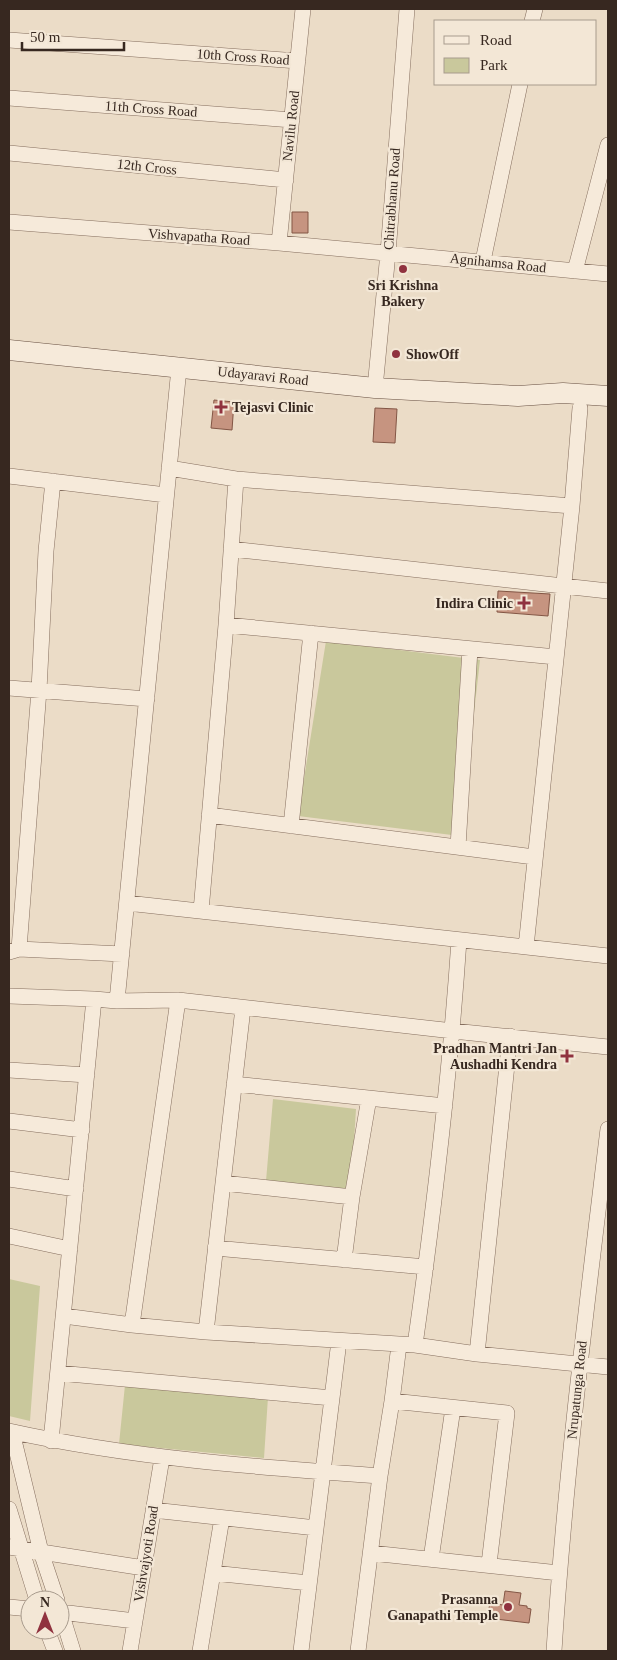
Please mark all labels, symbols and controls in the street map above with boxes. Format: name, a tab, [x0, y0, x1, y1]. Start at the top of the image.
scale bar	[22, 20, 125, 52]
legend	[434, 20, 597, 85]
text: 50 m	[30, 29, 61, 45]
text: Road	[480, 32, 512, 48]
street label: 10th Cross Road	[196, 46, 290, 68]
text: Park	[480, 57, 508, 73]
street label: Navilu Road	[280, 90, 302, 162]
street label: 11th Cross Road	[104, 98, 198, 120]
street label: Chitrabhanu Road	[381, 147, 403, 251]
street label: 12th Cross	[116, 156, 178, 178]
street label: Vishvapatha Road	[147, 226, 251, 248]
street label: Agnihamsa Road	[449, 250, 547, 276]
marker: Sri Krishna Bakery	[397, 263, 409, 275]
place label: Sri Krishna Bakery	[368, 278, 438, 309]
place label: ShowOff	[406, 347, 459, 362]
marker: ShowOff	[390, 348, 402, 360]
street label: Udayaravi Road	[217, 364, 309, 388]
marker: Tejasvi Clinic	[214, 400, 228, 414]
place label: Tejasvi Clinic	[232, 400, 314, 415]
place label: Indira Clinic	[436, 596, 513, 611]
marker: Indira Clinic	[517, 596, 531, 610]
place label: Pradhan Mantri Jan Aushadhi Kendra	[433, 1041, 557, 1072]
marker: Pradhan Mantri Jan Aushadhi Kendra	[561, 1050, 573, 1062]
street label: Nrupatunga Road	[564, 1340, 590, 1440]
street label: Vishvajyoti Road	[131, 1505, 161, 1603]
north arrow	[20, 1590, 70, 1640]
place label: Prasanna Ganapathi Temple	[387, 1592, 498, 1623]
text: N	[40, 1595, 50, 1610]
marker: Prasanna Ganapathi Temple	[502, 1601, 514, 1613]

